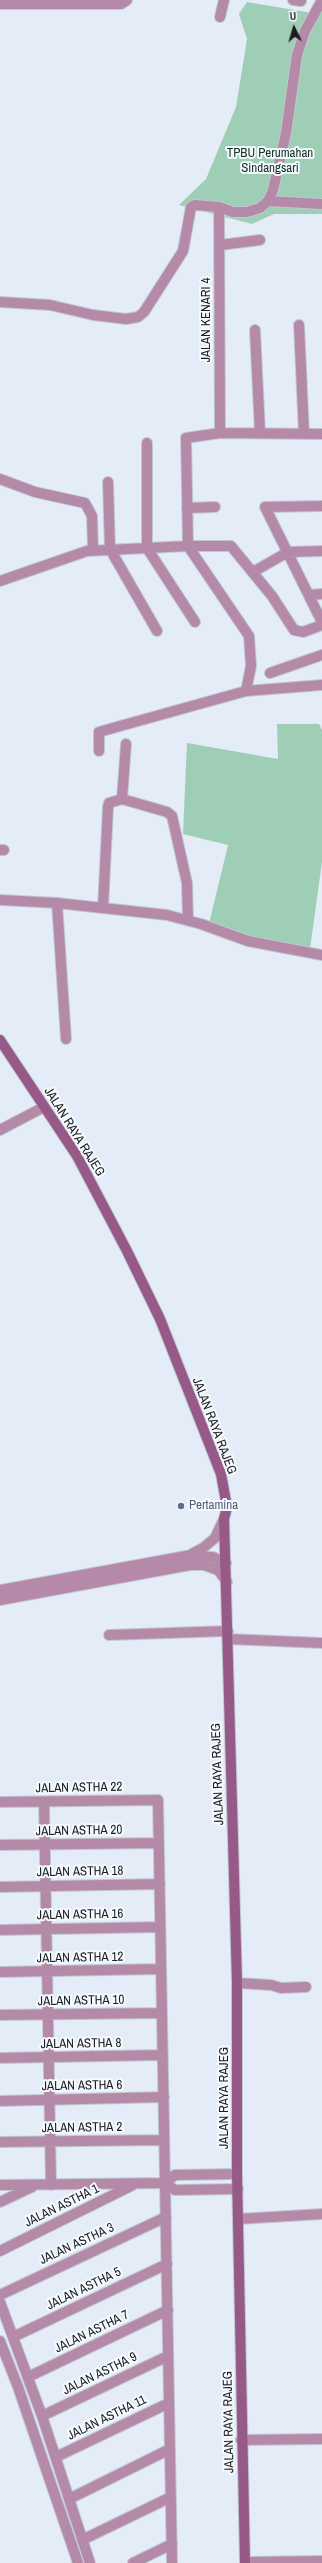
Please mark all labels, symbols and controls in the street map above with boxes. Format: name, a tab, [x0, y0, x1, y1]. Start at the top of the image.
north arrow	[274, 8, 314, 48]
text: U	[289, 9, 297, 23]
park label: TPBU Perumahan Sindangsari	[227, 146, 313, 177]
street label: JALAN KENARI 4	[199, 278, 215, 362]
street label: JALAN RAYA RAJEG	[40, 1085, 108, 1179]
street label: JALAN RAYA RAJEG	[188, 1376, 240, 1476]
place label: Pertamina	[189, 1498, 238, 1514]
marker: Pertamina	[176, 1501, 186, 1511]
street label: JALAN RAYA RAJEG	[208, 1723, 228, 1825]
street label: JALAN ASTHA 22	[36, 1779, 122, 1797]
street label: JALAN ASTHA 20	[36, 1822, 122, 1840]
street label: JALAN ASTHA 18	[37, 1863, 123, 1881]
street label: JALAN ASTHA 16	[37, 1906, 123, 1924]
street label: JALAN ASTHA 12	[37, 1949, 123, 1967]
street label: JALAN ASTHA 10	[38, 1992, 124, 2010]
street label: JALAN ASTHA 8	[41, 2035, 121, 2053]
street label: JALAN RAYA RAJEG	[217, 2047, 233, 2149]
street label: JALAN ASTHA 6	[42, 2077, 122, 2095]
street label: JALAN ASTHA 2	[42, 2119, 122, 2137]
street label: JALAN ASTHA 1	[22, 2181, 102, 2231]
street label: JALAN ASTHA 3	[37, 2220, 117, 2268]
street label: JALAN ASTHA 5	[44, 2264, 124, 2314]
street label: JALAN ASTHA 7	[52, 2307, 132, 2357]
street label: JALAN ASTHA 9	[60, 2349, 140, 2399]
street label: JALAN RAYA RAJEG	[220, 2371, 238, 2473]
street label: JALAN ASTHA 11	[65, 2392, 149, 2444]

